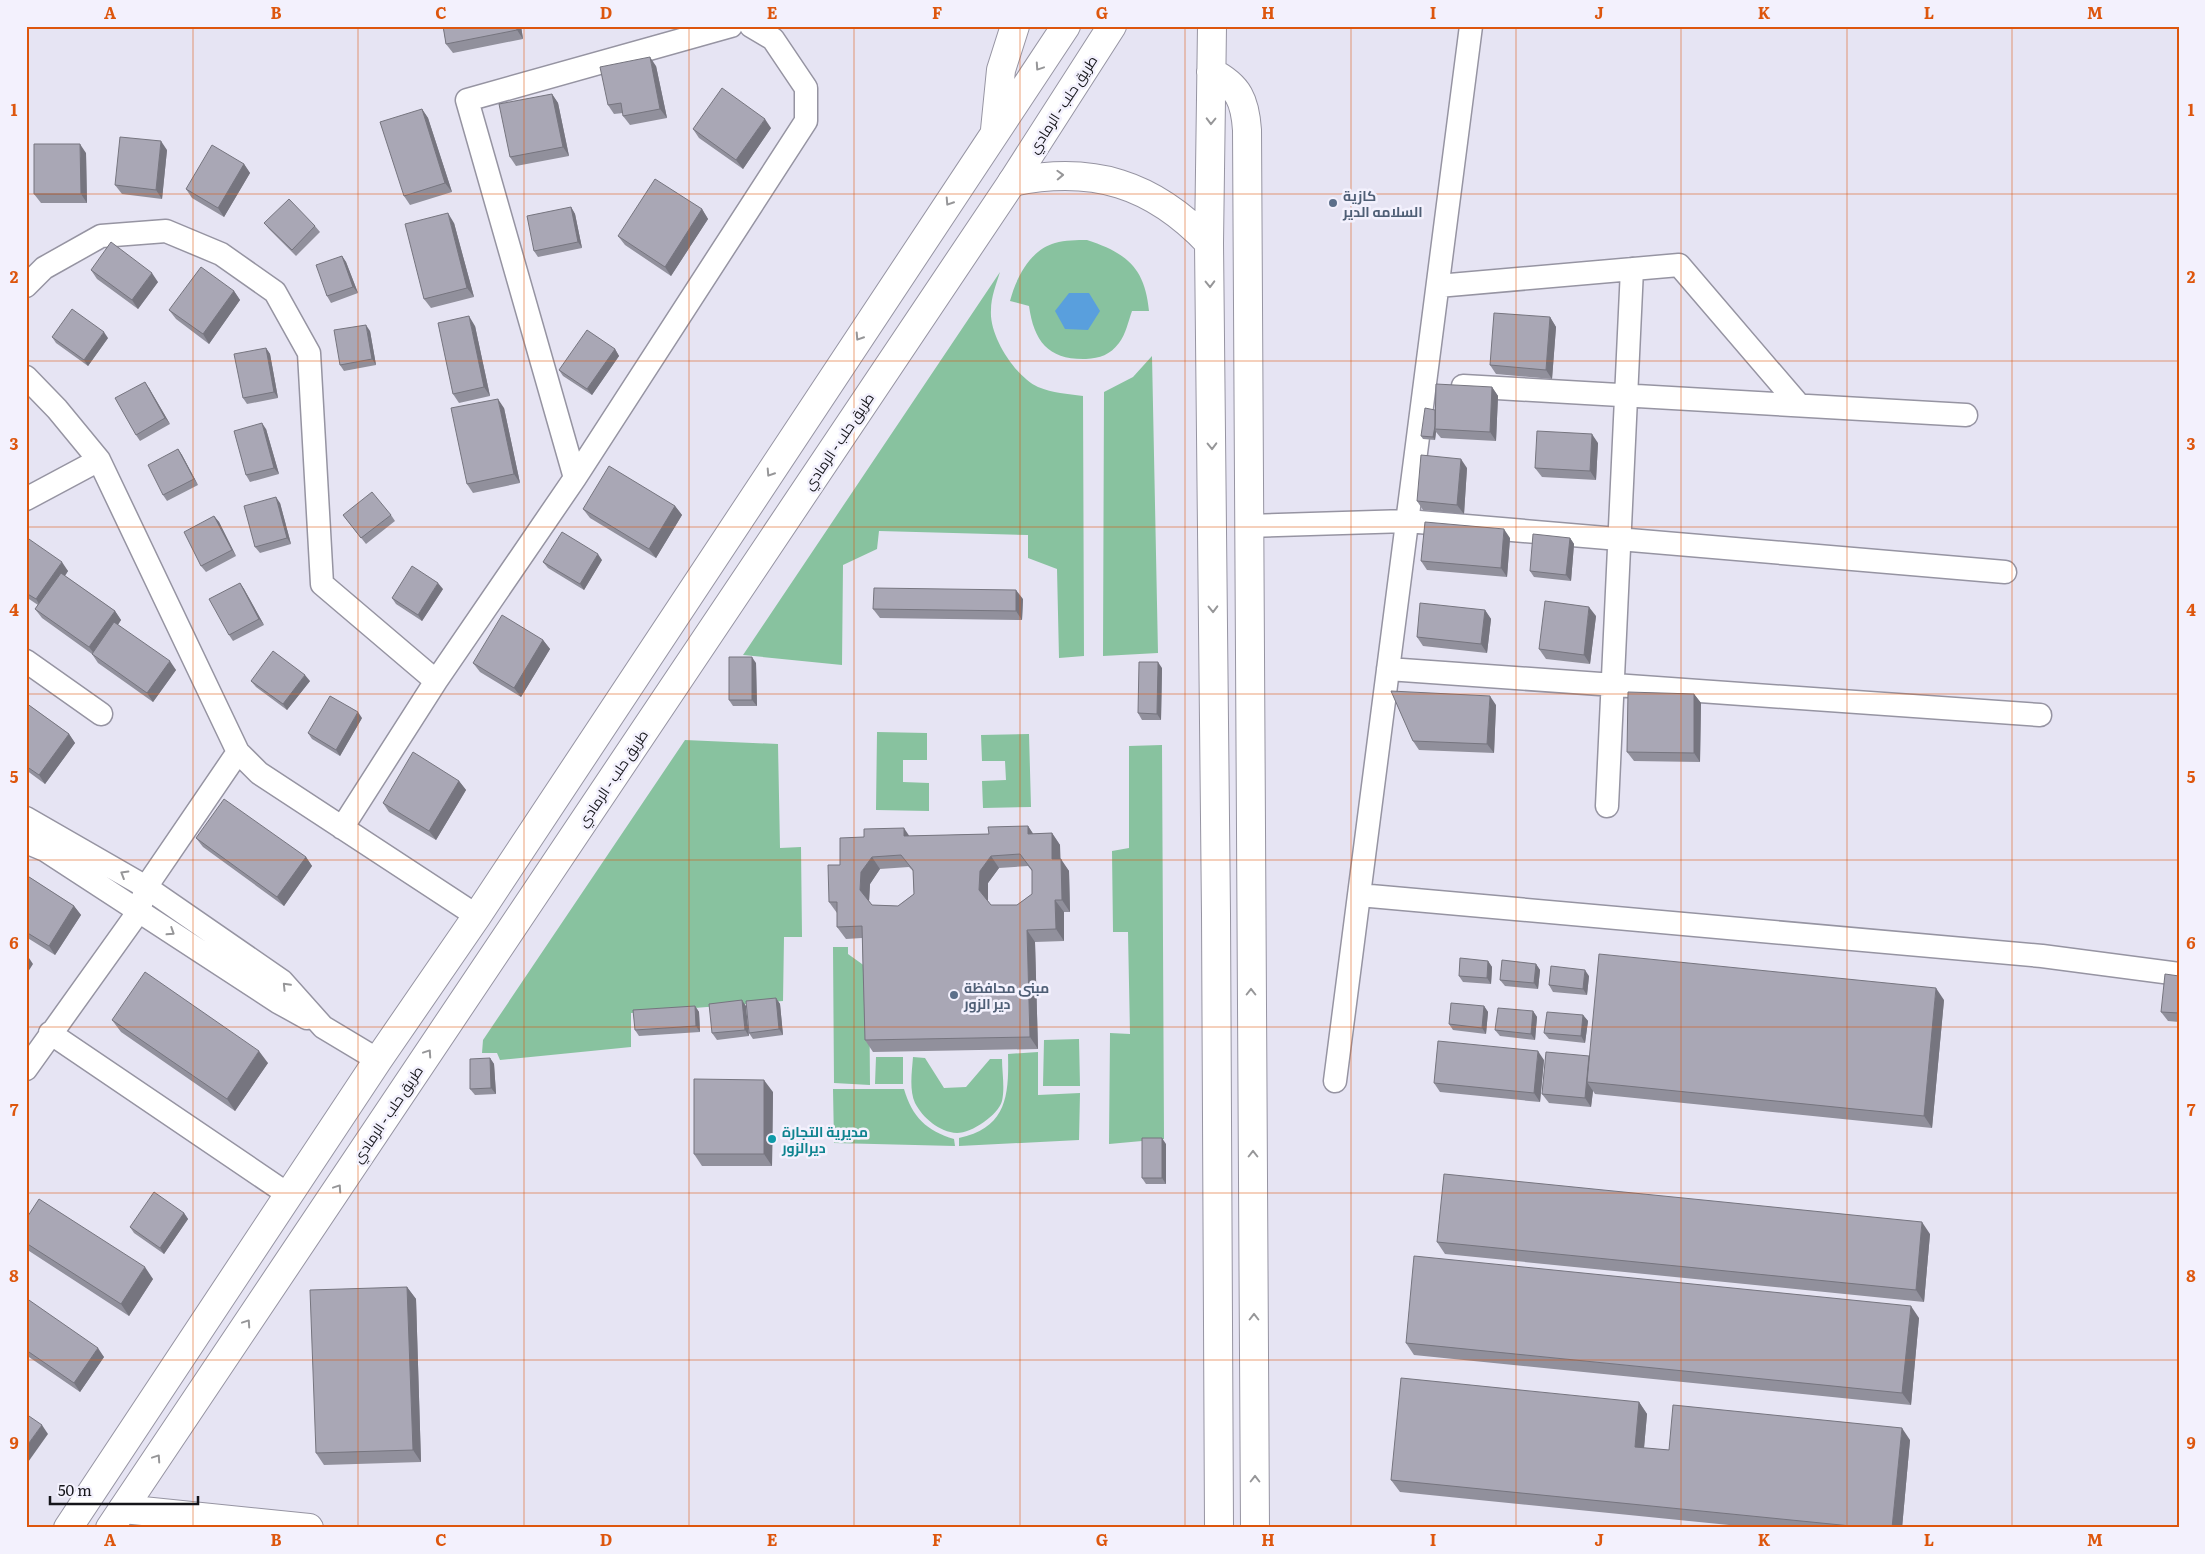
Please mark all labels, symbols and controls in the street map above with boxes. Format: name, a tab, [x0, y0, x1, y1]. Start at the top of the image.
text: A	[104, 0, 116, 24]
text: B	[270, 0, 282, 24]
text: C	[435, 0, 447, 24]
text: D	[600, 0, 612, 24]
text: E	[767, 0, 778, 24]
text: F	[932, 0, 942, 24]
text: G	[1096, 0, 1108, 24]
text: H	[1261, 0, 1275, 24]
text: I	[1430, 0, 1436, 24]
text: J	[1594, 0, 1604, 24]
text: K	[1758, 0, 1771, 24]
text: L	[1924, 0, 1934, 24]
text: M	[2087, 0, 2103, 24]
street label: طريق حلب - الرمادي	[1023, 51, 1104, 159]
one-way arrow	[1036, 61, 1045, 70]
text: 1	[11, 97, 18, 121]
text: 1	[2188, 97, 2195, 121]
one-way arrow	[1206, 118, 1216, 125]
one-way arrow	[1056, 169, 1064, 180]
place label: كازية السلامه الدير	[1342, 185, 1423, 221]
one-way arrow	[945, 196, 955, 205]
marker: كازية السلامه الدير	[1327, 197, 1339, 209]
text: 2	[10, 264, 19, 288]
text: 2	[2187, 264, 2196, 288]
one-way arrow	[1205, 280, 1215, 288]
one-way arrow	[856, 332, 865, 341]
street label: طريق حلب - الرمادي	[798, 389, 880, 495]
text: 3	[10, 431, 19, 455]
text: 3	[2187, 431, 2196, 455]
one-way arrow	[1206, 442, 1217, 450]
one-way arrow	[766, 468, 776, 477]
text: 4	[9, 597, 19, 621]
text: 4	[2186, 597, 2196, 621]
one-way arrow	[1208, 605, 1218, 613]
street label: طريق حلب - الرمادي	[572, 726, 654, 832]
text: 5	[10, 764, 19, 788]
text: 5	[2187, 764, 2196, 788]
one-way arrow	[120, 871, 129, 881]
one-way arrow	[166, 926, 175, 936]
text: 6	[9, 930, 19, 954]
text: 6	[2186, 930, 2196, 954]
place label: مبنى محافظة دير الزور	[963, 977, 1049, 1013]
one-way arrow	[283, 983, 292, 992]
one-way arrow	[1246, 987, 1256, 995]
marker: مبنى محافظة دير الزور	[948, 989, 960, 1001]
one-way arrow	[422, 1049, 431, 1059]
street label: طريق حلب - الرمادي	[347, 1062, 429, 1168]
text: 7	[10, 1097, 19, 1121]
text: 7	[2187, 1097, 2196, 1121]
place label: مديرية التجارة ديرالزور	[781, 1121, 868, 1157]
marker: مديرية التجارة ديرالزور	[766, 1133, 778, 1145]
one-way arrow	[1248, 1150, 1258, 1158]
one-way arrow	[331, 1184, 341, 1193]
text: 8	[9, 1263, 19, 1287]
text: 8	[2186, 1263, 2196, 1287]
one-way arrow	[1249, 1312, 1259, 1320]
one-way arrow	[241, 1319, 250, 1329]
text: 9	[9, 1430, 19, 1454]
text: 9	[2186, 1430, 2196, 1454]
one-way arrow	[151, 1455, 160, 1464]
scale bar	[50, 1474, 198, 1506]
one-way arrow	[1250, 1475, 1260, 1482]
text: 50 m	[58, 1478, 92, 1501]
text: A	[104, 1527, 116, 1551]
text: B	[270, 1527, 282, 1551]
text: C	[435, 1527, 447, 1551]
text: D	[600, 1527, 612, 1551]
text: E	[767, 1527, 778, 1551]
text: F	[932, 1527, 942, 1551]
text: G	[1096, 1527, 1108, 1551]
text: H	[1261, 1527, 1275, 1551]
text: I	[1430, 1527, 1436, 1551]
text: J	[1594, 1527, 1604, 1551]
text: K	[1758, 1527, 1771, 1551]
text: L	[1924, 1527, 1934, 1551]
text: M	[2087, 1527, 2103, 1551]

